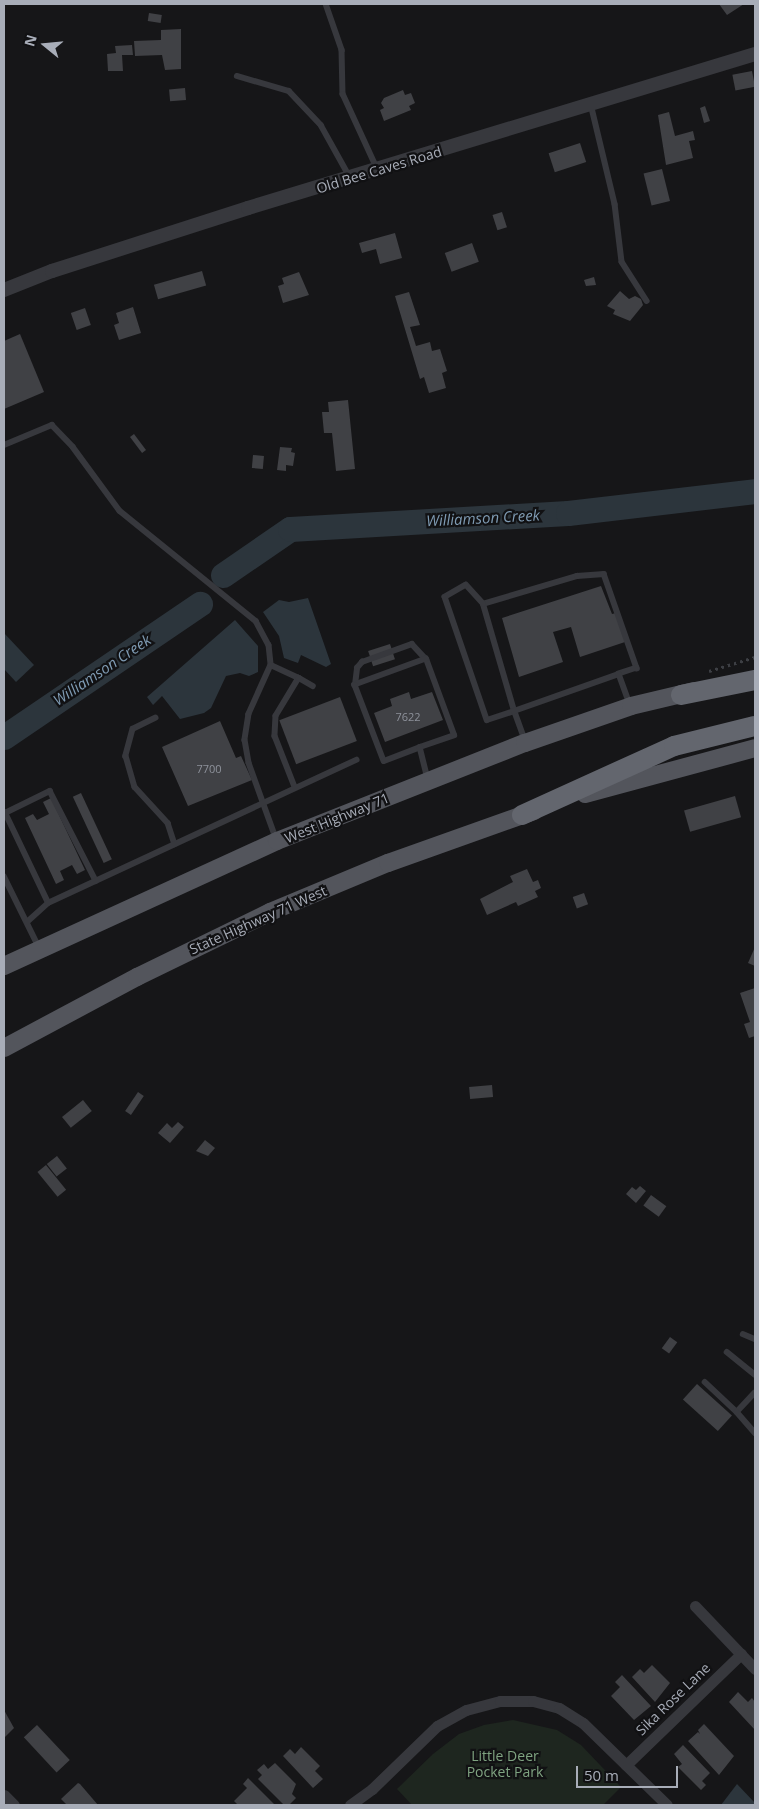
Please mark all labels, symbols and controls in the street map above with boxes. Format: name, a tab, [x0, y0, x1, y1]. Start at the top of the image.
north arrow	[20, 20, 70, 70]
text: N	[19, 32, 41, 49]
street label: Old Bee Caves Road	[314, 143, 444, 197]
water label: Williamson Creek	[426, 506, 540, 530]
water label: Williamson Creek	[50, 631, 154, 709]
house number: 7622	[395, 710, 421, 724]
house number: 7700	[196, 762, 222, 776]
street label: West Highway 71	[282, 789, 392, 847]
street label: State Highway 71 West	[187, 882, 329, 958]
street label: Sika Rose Lane	[632, 1659, 714, 1739]
park label: Little Deer Pocket Park	[467, 1748, 543, 1780]
scale bar	[579, 1756, 682, 1788]
text: 50 m	[584, 1765, 619, 1785]

